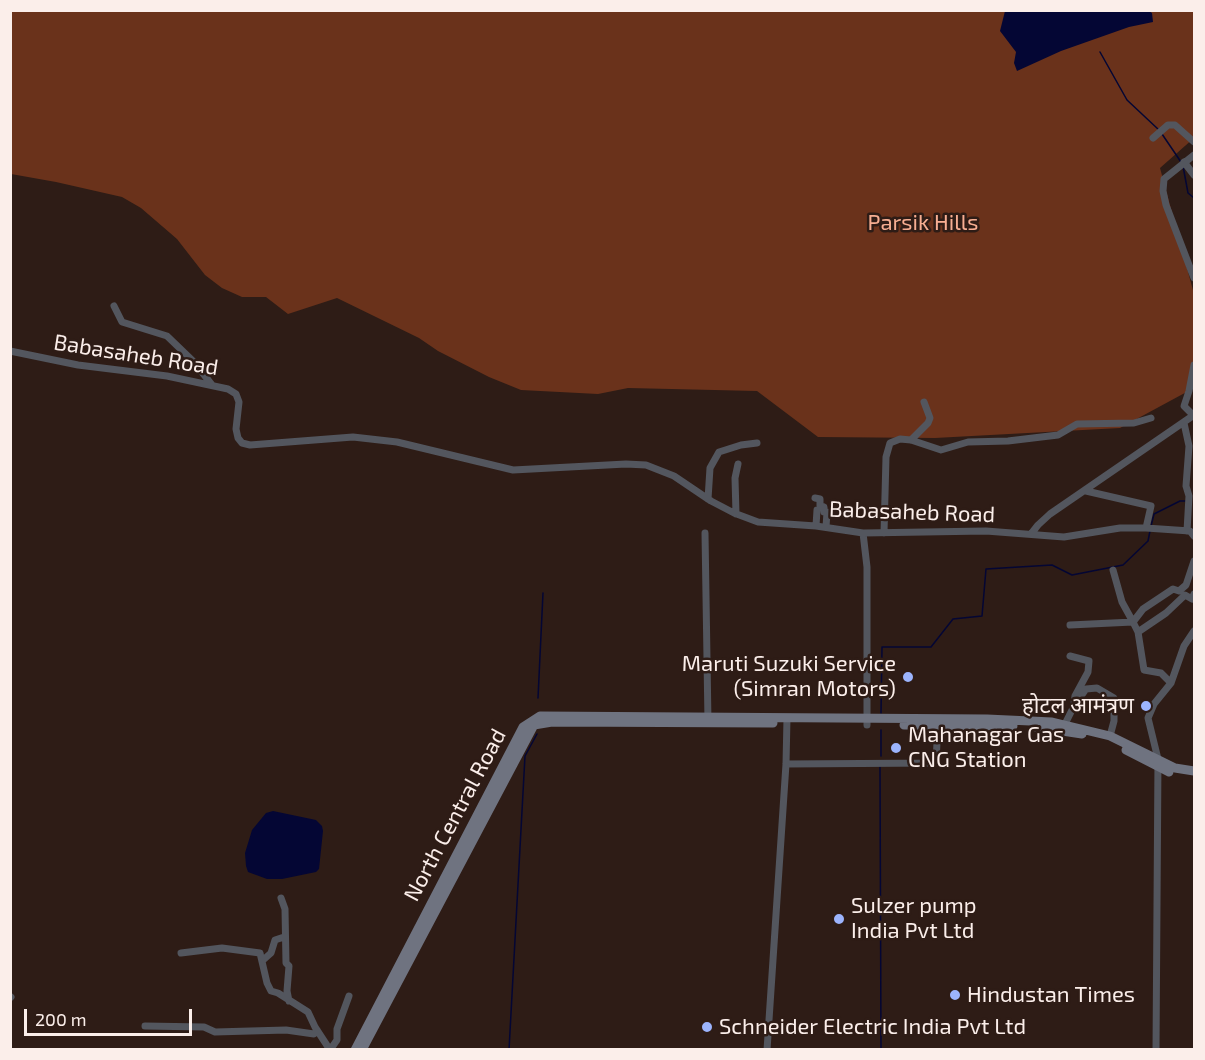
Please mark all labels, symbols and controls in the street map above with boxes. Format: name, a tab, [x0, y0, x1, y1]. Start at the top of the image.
park label: Parsik Hills	[868, 210, 978, 236]
street label: Babasaheb Road	[52, 329, 220, 381]
street label: Babasaheb Road	[828, 496, 996, 528]
place label: Maruti Suzuki Service (Simran Motors)	[682, 651, 896, 702]
marker: Maruti Suzuki Service (Simran Motors)	[901, 670, 915, 684]
place label: होटल आमंत्रण	[1022, 693, 1134, 719]
marker: होटल आमंत्रण	[1139, 699, 1153, 713]
place label: Mahanagar Gas CNG Station	[908, 722, 1064, 774]
street label: North Central Road	[398, 724, 512, 906]
marker: Mahanagar Gas CNG Station	[889, 741, 903, 755]
place label: Sulzer pump India Pvt Ltd	[851, 893, 976, 944]
marker: Sulzer pump India Pvt Ltd	[832, 912, 846, 926]
place label: Hindustan Times	[967, 982, 1135, 1008]
marker: Hindustan Times	[948, 988, 962, 1002]
scale bar	[27, 997, 195, 1035]
text: 200 m	[35, 1008, 87, 1030]
place label: Schneider Electric India Pvt Ltd	[719, 1014, 1026, 1040]
marker: Schneider Electric India Pvt Ltd	[700, 1020, 714, 1034]

